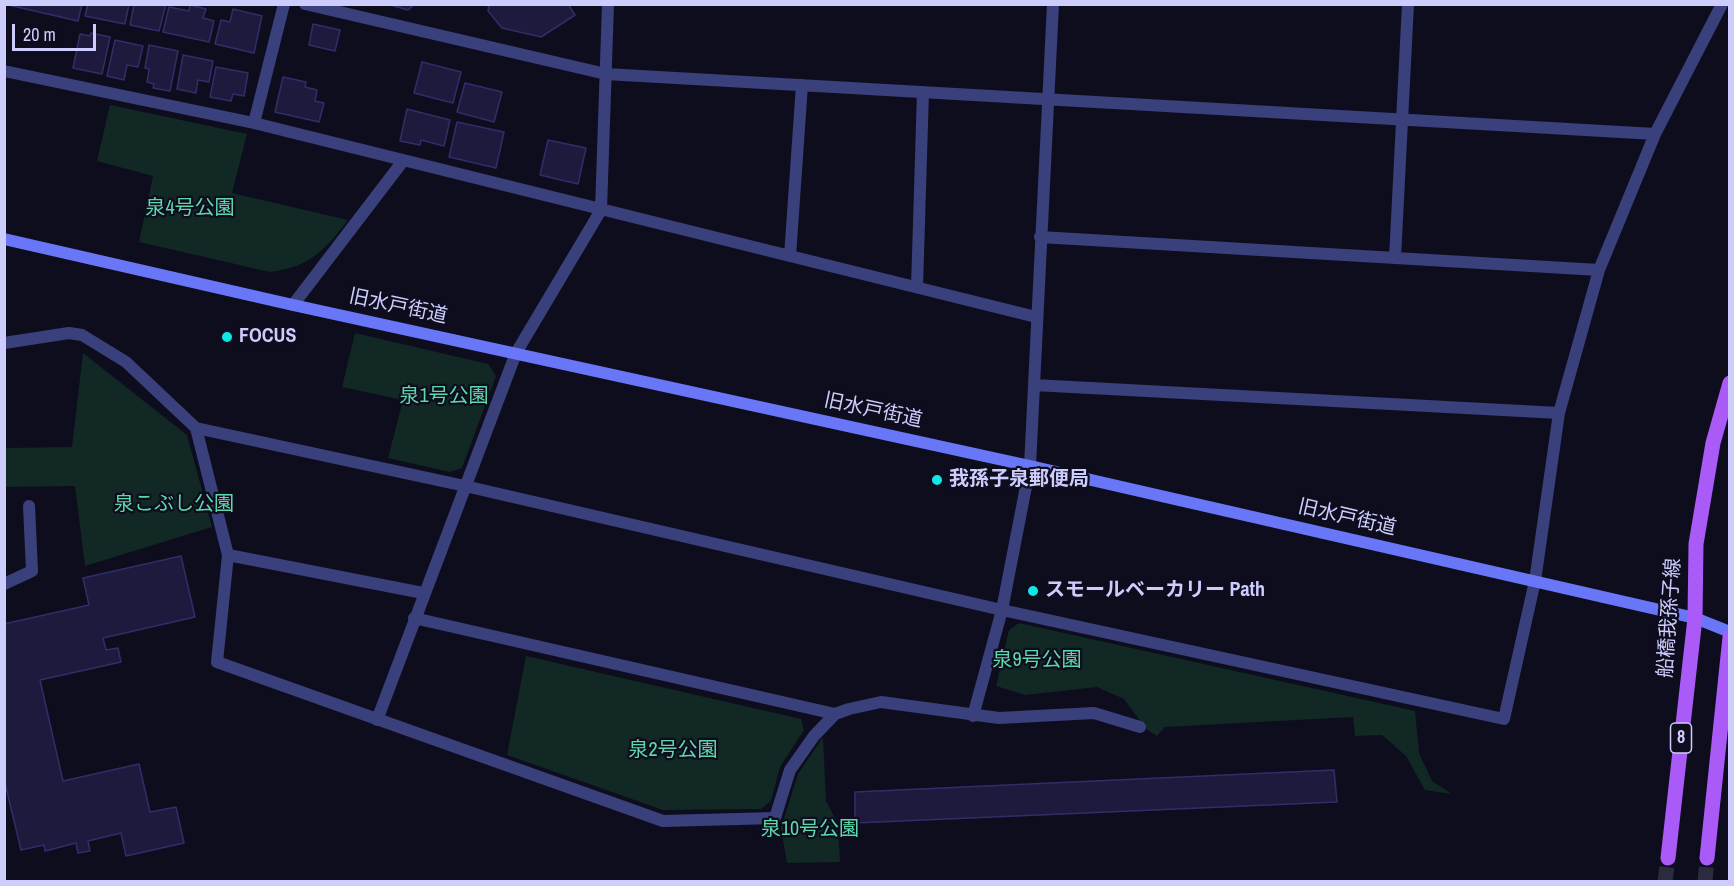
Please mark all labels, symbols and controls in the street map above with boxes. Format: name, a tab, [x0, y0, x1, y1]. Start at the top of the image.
scale bar	[15, 12, 99, 50]
text: 20 m	[23, 22, 56, 47]
park label: 泉4号公園	[145, 197, 235, 221]
street label: 旧水戸街道	[347, 285, 449, 329]
place label: FOCUS	[239, 325, 296, 349]
marker: FOCUS	[220, 330, 234, 344]
park label: 泉1号公園	[399, 385, 489, 409]
street label: 旧水戸街道	[822, 389, 924, 433]
place label: 我孫子泉郵便局	[949, 468, 1089, 492]
marker: 我孫子泉郵便局	[930, 473, 944, 487]
park label: 泉こぶし公園	[114, 493, 234, 517]
street label: 旧水戸街道	[1296, 495, 1398, 541]
street label: 船橋我孫子線	[1654, 557, 1686, 679]
place label: スモールベーカリー Path	[1045, 579, 1265, 603]
marker: スモールベーカリー Path	[1026, 584, 1040, 598]
park label: 泉9号公園	[992, 649, 1082, 673]
road number: 8	[1670, 723, 1692, 753]
park label: 泉2号公園	[628, 739, 718, 763]
park label: 泉10号公園	[761, 818, 859, 842]

